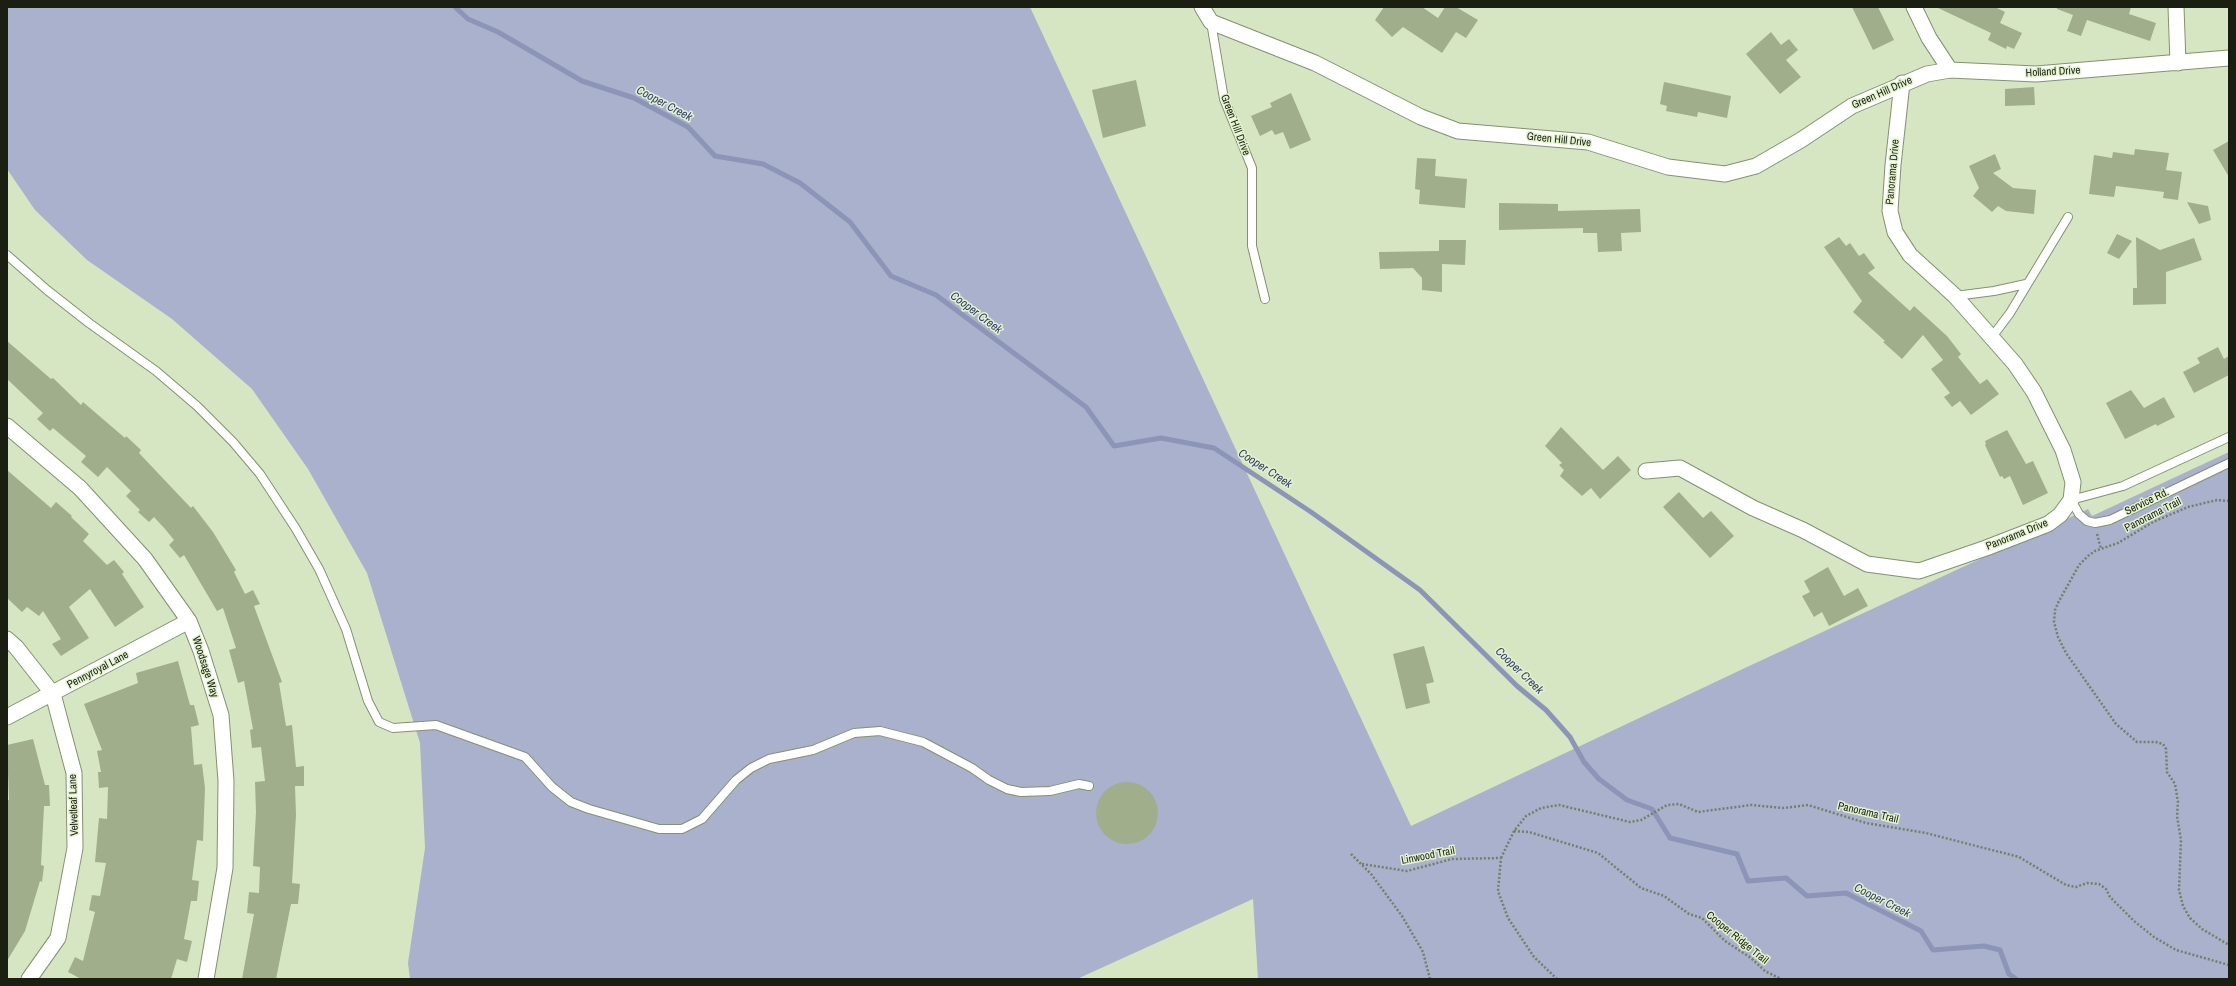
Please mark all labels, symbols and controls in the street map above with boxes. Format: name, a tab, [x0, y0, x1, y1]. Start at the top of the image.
street label: Holland Drive	[2025, 64, 2081, 80]
street label: Green Hill Drive	[1850, 74, 1914, 112]
water label: Cooper Creek	[634, 83, 694, 125]
street label: Green Hill Drive	[1217, 92, 1253, 158]
street label: Green Hill Drive	[1526, 130, 1592, 150]
street label: Panorama Drive	[1884, 139, 1902, 205]
water label: Cooper Creek	[947, 289, 1005, 337]
water label: Cooper Creek	[1235, 446, 1295, 492]
street label: Service Rd.	[2123, 486, 2171, 518]
street label: Panorama Trail	[2122, 495, 2184, 535]
street label: Panorama Drive	[1984, 517, 2050, 553]
street label: Woodsage Way	[189, 635, 221, 699]
water label: Cooper Creek	[1492, 645, 1546, 697]
street label: Pennyroyal Lane	[65, 648, 131, 692]
street label: Velvetleaf Lane	[66, 774, 82, 836]
street label: Panorama Trail	[1836, 800, 1900, 826]
street label: Linwood Trail	[1400, 844, 1456, 868]
water label: Cooper Creek	[1851, 881, 1913, 921]
street label: Cooper Ridge Trail	[1703, 909, 1771, 967]

